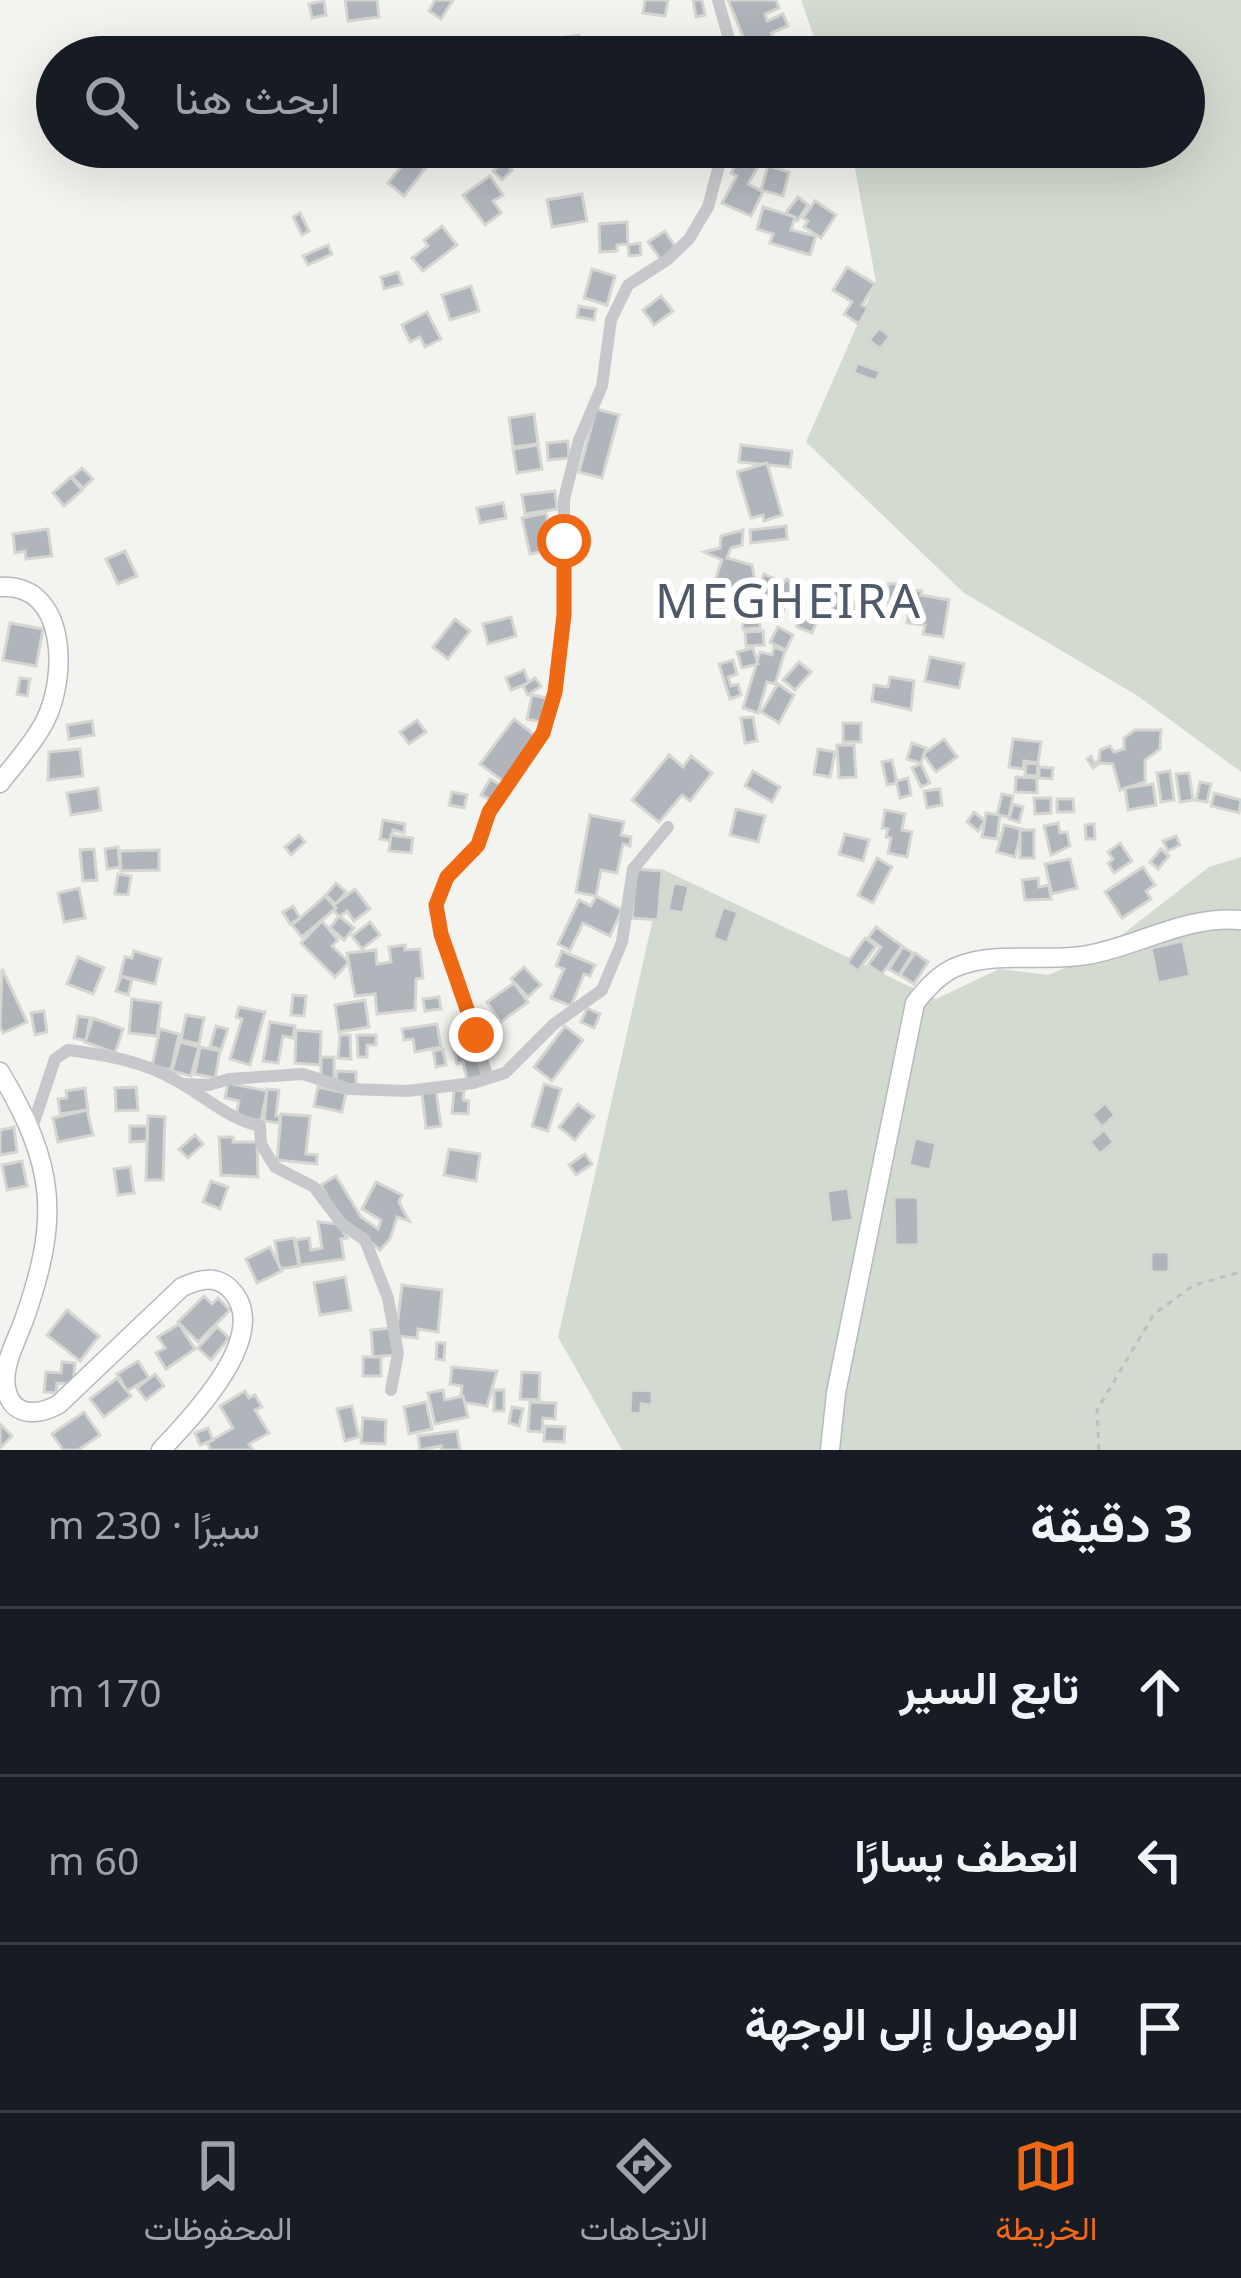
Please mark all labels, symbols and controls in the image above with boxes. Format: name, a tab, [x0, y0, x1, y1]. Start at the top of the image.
search box	[36, 36, 1205, 168]
text: ابحث هنا	[174, 66, 340, 127]
icon: search	[78, 69, 144, 135]
route start	[537, 514, 591, 568]
district label: MEGHEIRA	[655, 567, 923, 632]
route end	[449, 1008, 503, 1062]
text: 3 دقيقة	[1030, 1487, 1193, 1557]
text: سيرًا · 230 m	[48, 1497, 260, 1550]
text: تابع السير	[899, 1656, 1079, 1717]
icon: ahead	[1127, 1659, 1193, 1725]
text: 170 m	[48, 1665, 162, 1718]
text: انعطف يسارًا	[854, 1824, 1079, 1885]
icon: left	[1127, 1827, 1193, 1893]
text: 60 m	[48, 1833, 139, 1886]
text: الوصول إلى الوجهة	[745, 1992, 1079, 2053]
icon: arrive	[1127, 1995, 1193, 2061]
tab: المحفوظات	[144, 2133, 292, 2258]
tab: الاتجاهات	[580, 2133, 708, 2258]
tab: الخريطة	[995, 2133, 1097, 2258]

